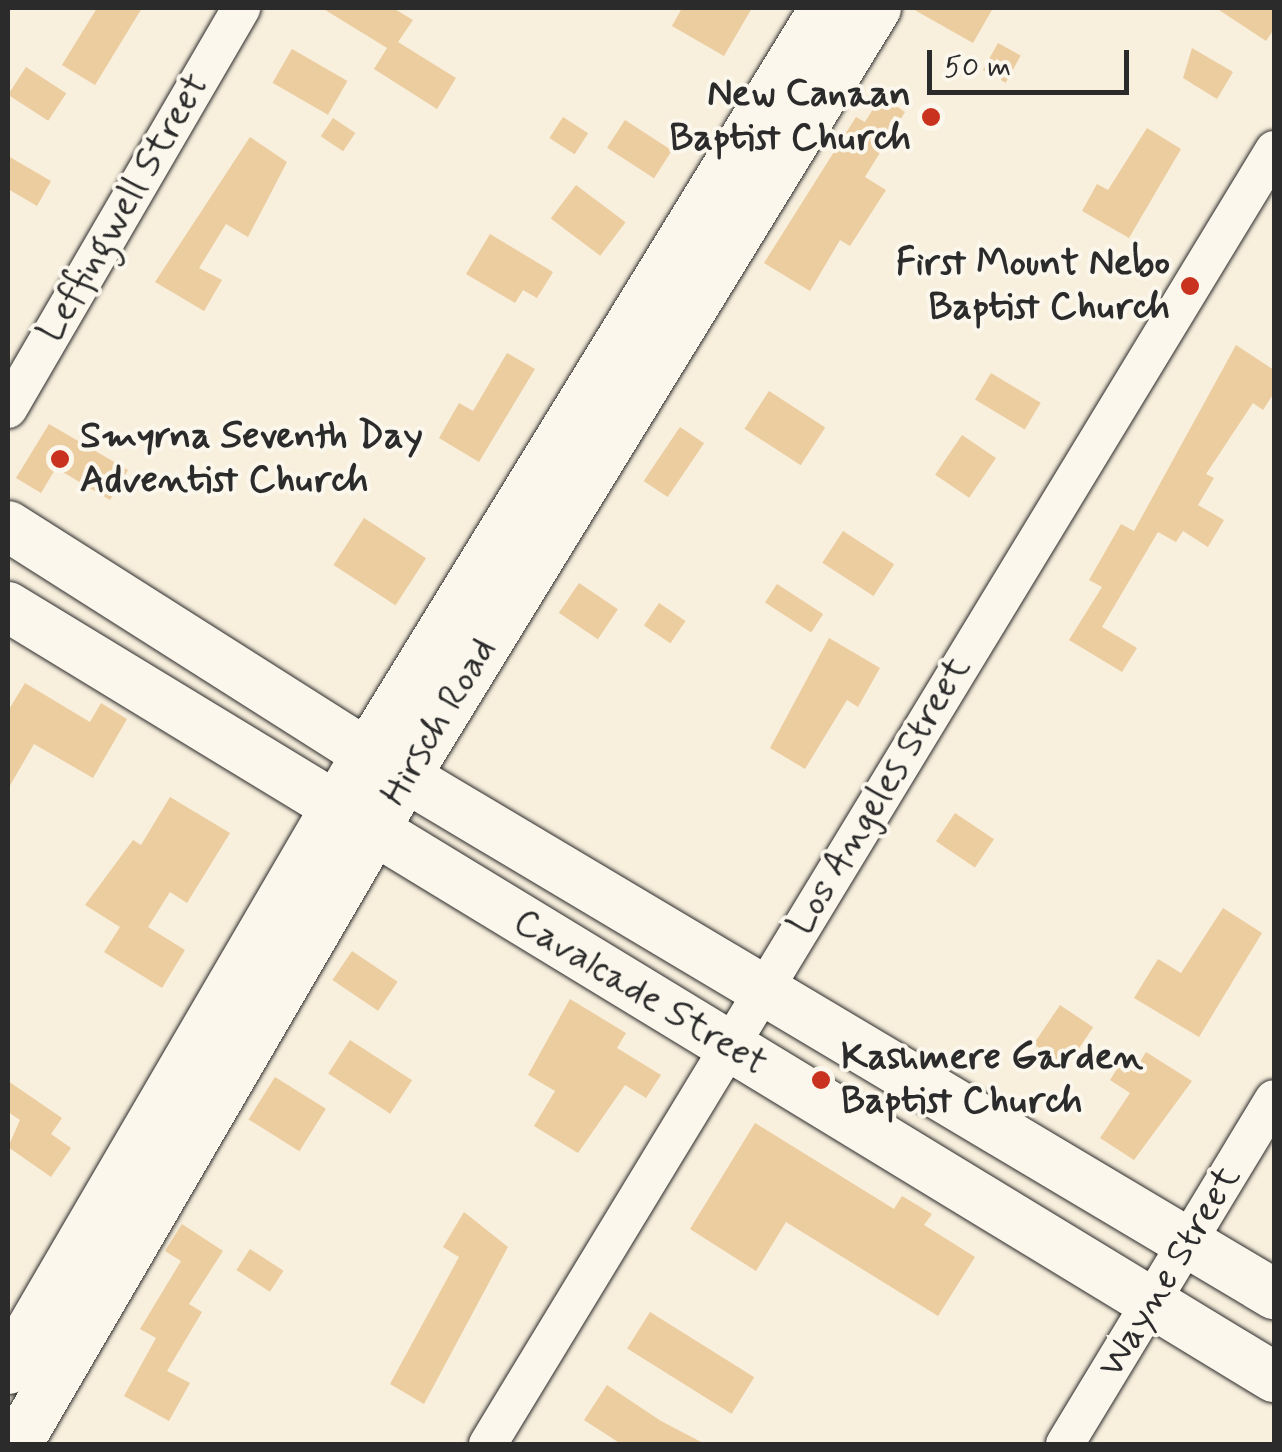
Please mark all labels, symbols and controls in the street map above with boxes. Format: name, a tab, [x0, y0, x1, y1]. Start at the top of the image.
scale bar	[932, 30, 1134, 92]
text: 50 m	[944, 48, 1011, 87]
street label: Leffingwell Street	[29, 66, 219, 350]
place label: New Canaan Baptist Church	[670, 72, 911, 162]
marker: New Canaan Baptist Church	[920, 106, 942, 128]
place label: First Mount Nebo Baptist Church	[896, 241, 1170, 330]
marker: First Mount Nebo Baptist Church	[1179, 275, 1201, 297]
place label: Smyrna Seventh Day Adventist Church	[80, 414, 434, 504]
marker: Smyrna Seventh Day Adventist Church	[49, 448, 71, 470]
street label: Hirsch Road	[371, 630, 507, 814]
street label: Los Angeles Street	[781, 653, 979, 939]
street label: Cavalcade Street	[506, 900, 774, 1086]
place label: Kashmere Garden Baptist Church	[841, 1035, 1125, 1124]
marker: Kashmere Garden Baptist Church	[810, 1069, 832, 1091]
street label: Wayne Street	[1089, 1158, 1251, 1386]

